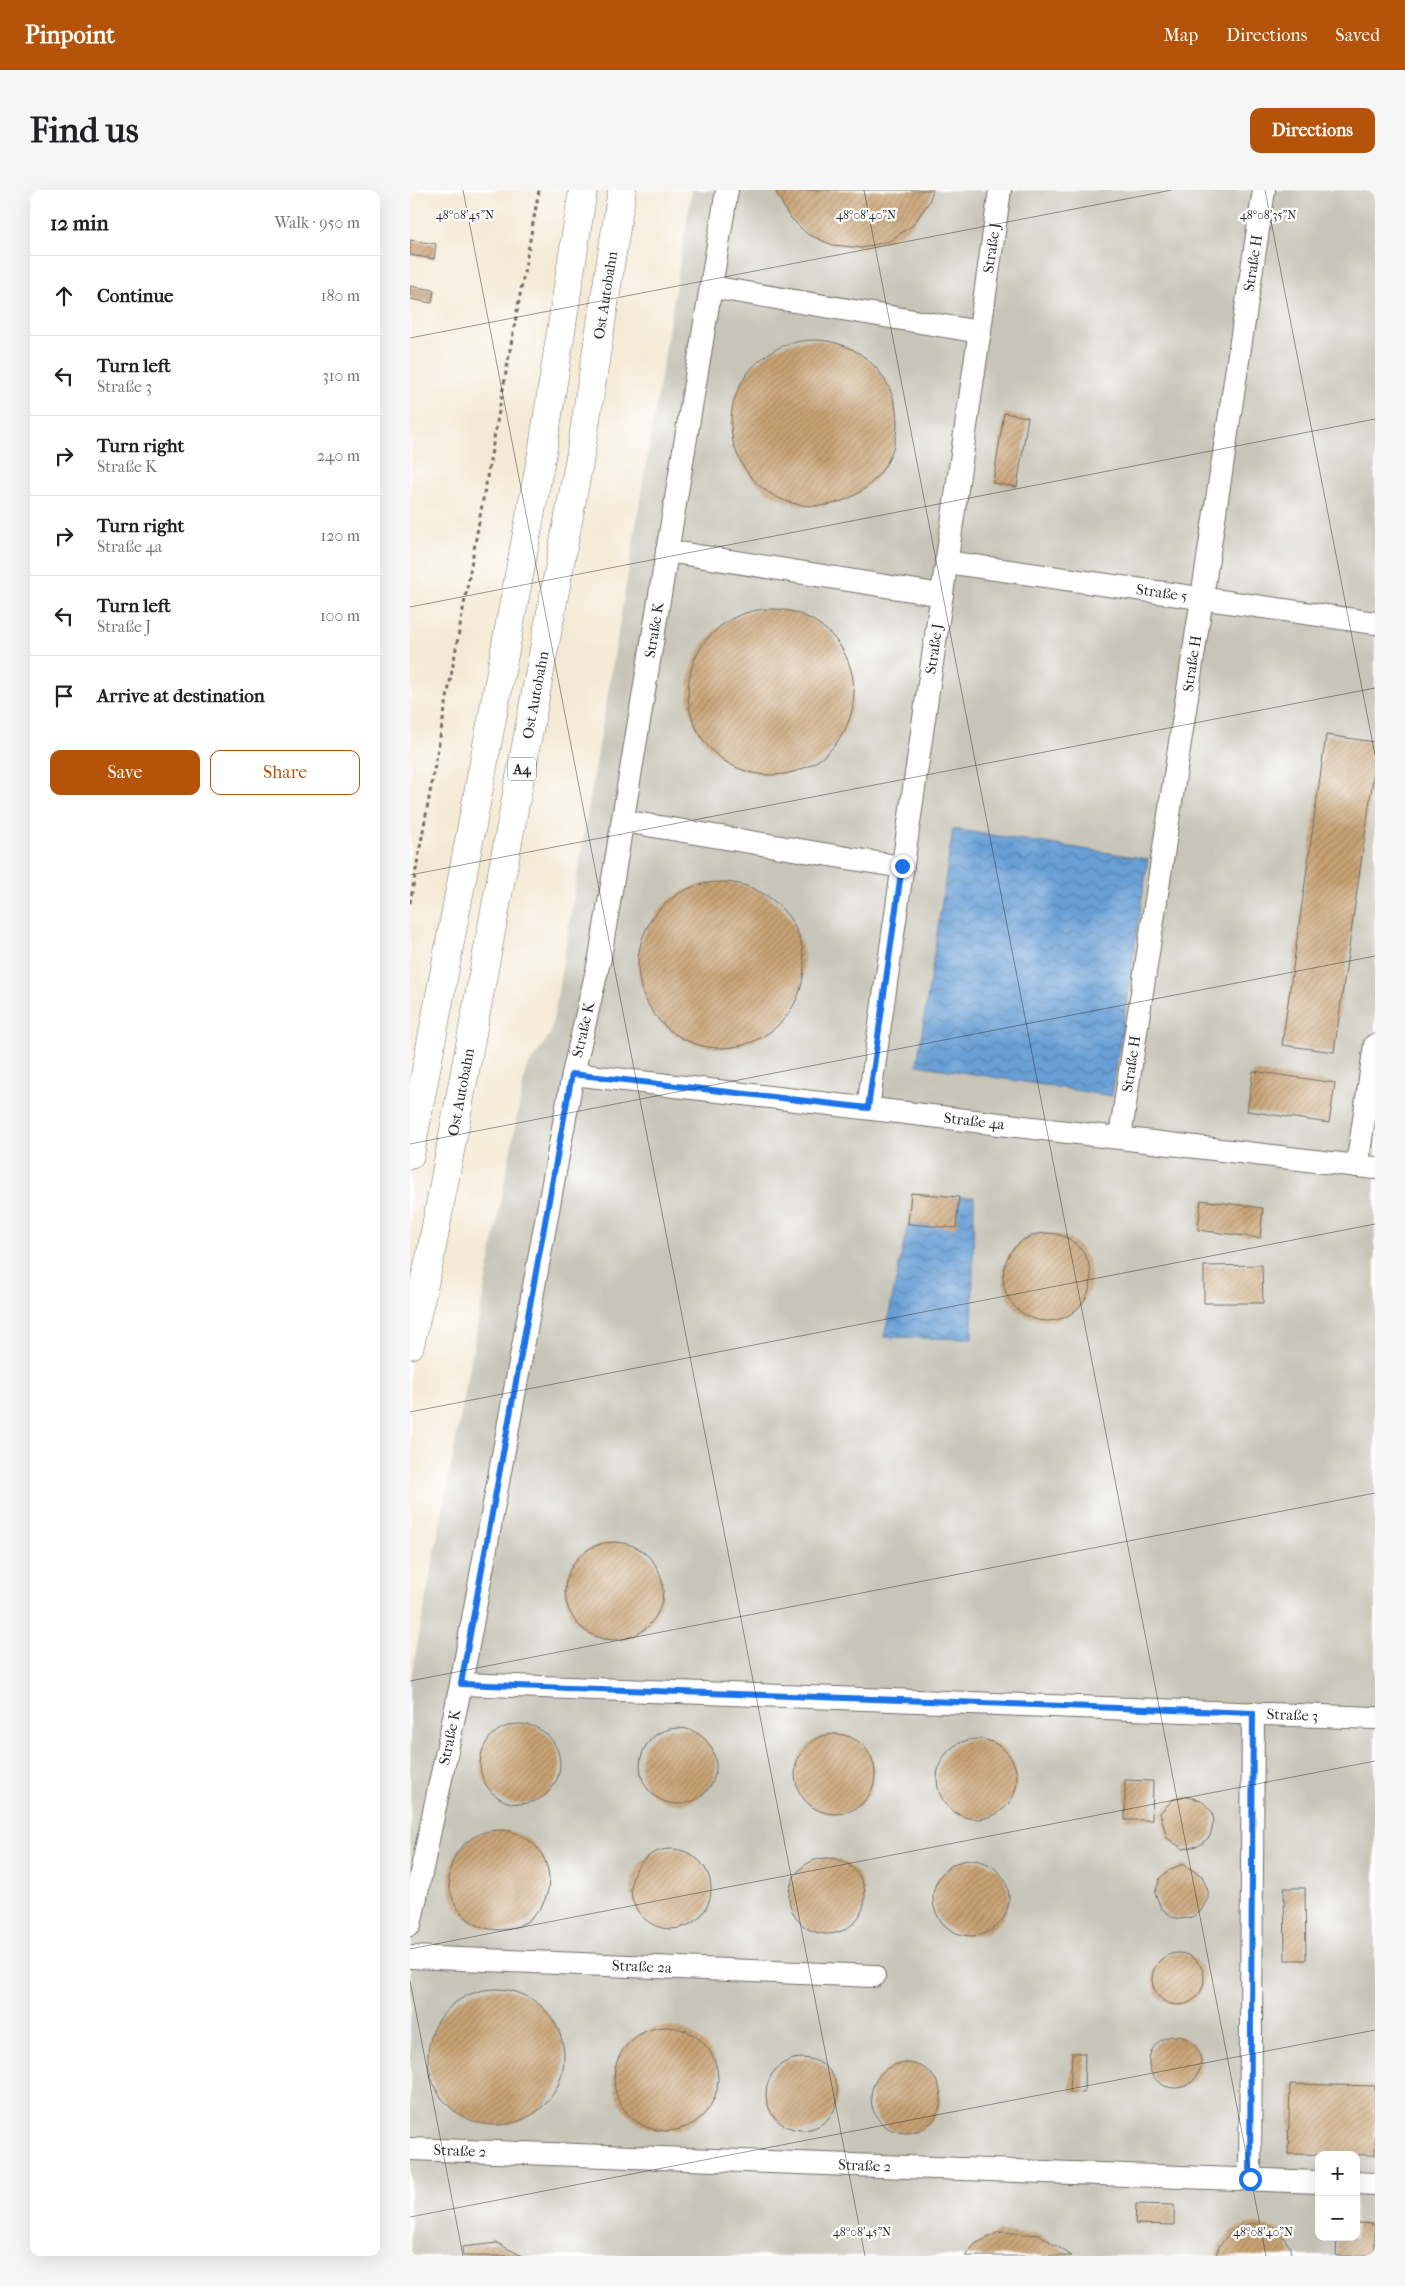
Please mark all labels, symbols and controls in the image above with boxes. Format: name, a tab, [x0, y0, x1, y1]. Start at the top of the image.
text: Pinpoint	[25, 21, 115, 49]
text: Map	[1164, 25, 1198, 46]
text: Directions	[1226, 25, 1307, 46]
text: Saved	[1335, 25, 1380, 46]
button: Directions	[1250, 108, 1375, 153]
text: Find us	[30, 110, 139, 151]
text: 48°08'45"N	[436, 208, 494, 222]
text: 48°08'40"N	[836, 208, 896, 222]
text: 48°08'35"N	[1240, 208, 1296, 222]
text: 12 min	[50, 211, 109, 235]
text: Walk · 950 m	[274, 213, 360, 232]
street label: Straße J	[979, 221, 1004, 274]
street label: Straße H	[1240, 233, 1266, 293]
street label: Ost Autobahn	[590, 250, 621, 341]
icon: ahead	[50, 282, 78, 310]
text: Continue	[97, 285, 173, 307]
text: 180 m	[321, 286, 360, 305]
text: Turn left	[97, 355, 171, 377]
icon: left	[50, 362, 78, 390]
text: 310 m	[322, 366, 360, 385]
text: Straße 3	[97, 377, 152, 396]
text: Turn right	[97, 435, 184, 457]
icon: right	[50, 442, 78, 470]
text: 240 m	[317, 446, 360, 465]
text: Straße K	[97, 457, 157, 476]
text: Turn right	[97, 515, 184, 537]
icon: right	[50, 522, 78, 550]
text: 120 m	[321, 526, 360, 545]
text: Straße 4a	[97, 537, 162, 556]
street label: Straße 5	[1135, 580, 1189, 605]
text: Turn left	[97, 595, 171, 617]
street label: Straße K	[641, 600, 668, 659]
icon: left	[50, 602, 78, 630]
text: 100 m	[320, 606, 360, 625]
text: Straße J	[97, 617, 151, 636]
street label: Straße J	[922, 622, 947, 675]
street label: Straße H	[1179, 634, 1205, 693]
street label: Ost Autobahn	[518, 649, 553, 740]
icon: arrive	[50, 682, 78, 710]
text: Arrive at destination	[97, 685, 265, 707]
button: Save	[50, 750, 200, 795]
button: Share	[210, 750, 360, 795]
road number: A4	[508, 758, 536, 780]
route end	[891, 855, 914, 878]
street label: Straße K	[568, 999, 599, 1059]
street label: Straße H	[1118, 1034, 1144, 1093]
street label: Ost Autobahn	[444, 1047, 478, 1138]
street label: Straße 4a	[943, 1109, 1007, 1134]
street label: Straße 3	[1266, 1705, 1318, 1725]
street label: Straße K	[435, 1707, 465, 1767]
street label: Straße 2a	[611, 1956, 673, 1977]
street label: Straße 2	[433, 2141, 487, 2161]
map controls	[1315, 2151, 1360, 2241]
button: +	[1315, 2151, 1360, 2196]
street label: Straße 2	[838, 2156, 892, 2175]
route start	[1239, 2168, 1262, 2191]
button: −	[1315, 2196, 1360, 2241]
text: 48°08'45"N	[833, 2225, 891, 2239]
text: 48°08'40"N	[1233, 2225, 1293, 2239]

